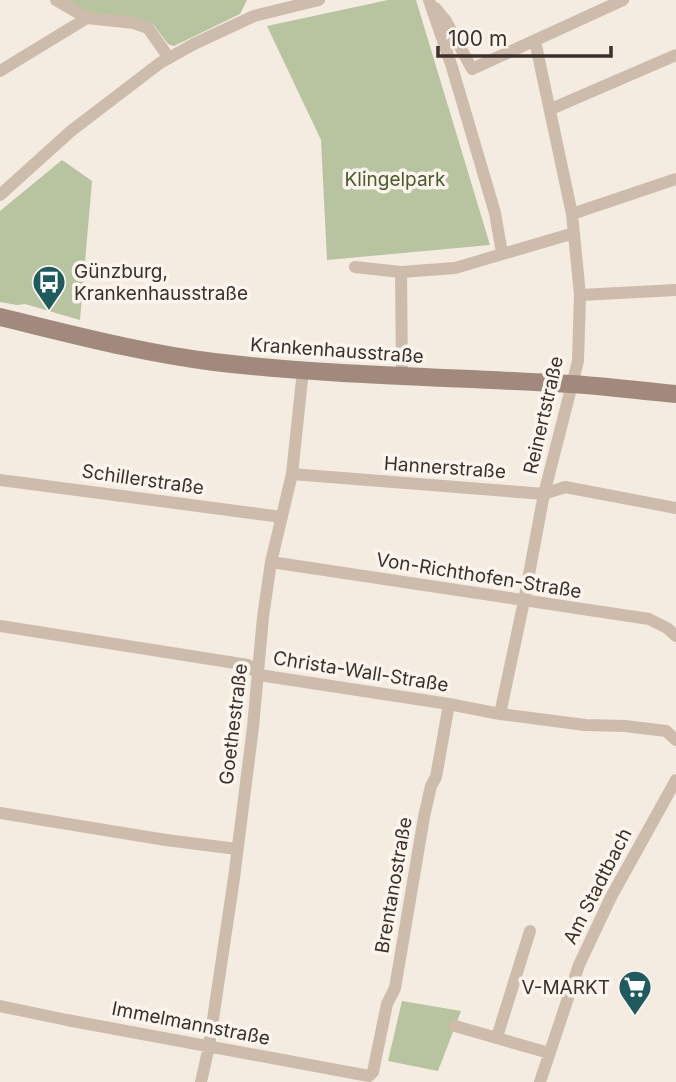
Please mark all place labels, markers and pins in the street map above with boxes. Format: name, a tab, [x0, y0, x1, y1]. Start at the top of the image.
place label: Günzburg, Krankenhausstraße	[74, 260, 248, 305]
bus stop icon: Günzburg, Krankenhausstraße	[30, 263, 68, 312]
supermarket icon: V-MARKT	[616, 968, 654, 1017]
place label: V-MARKT	[522, 976, 610, 999]

